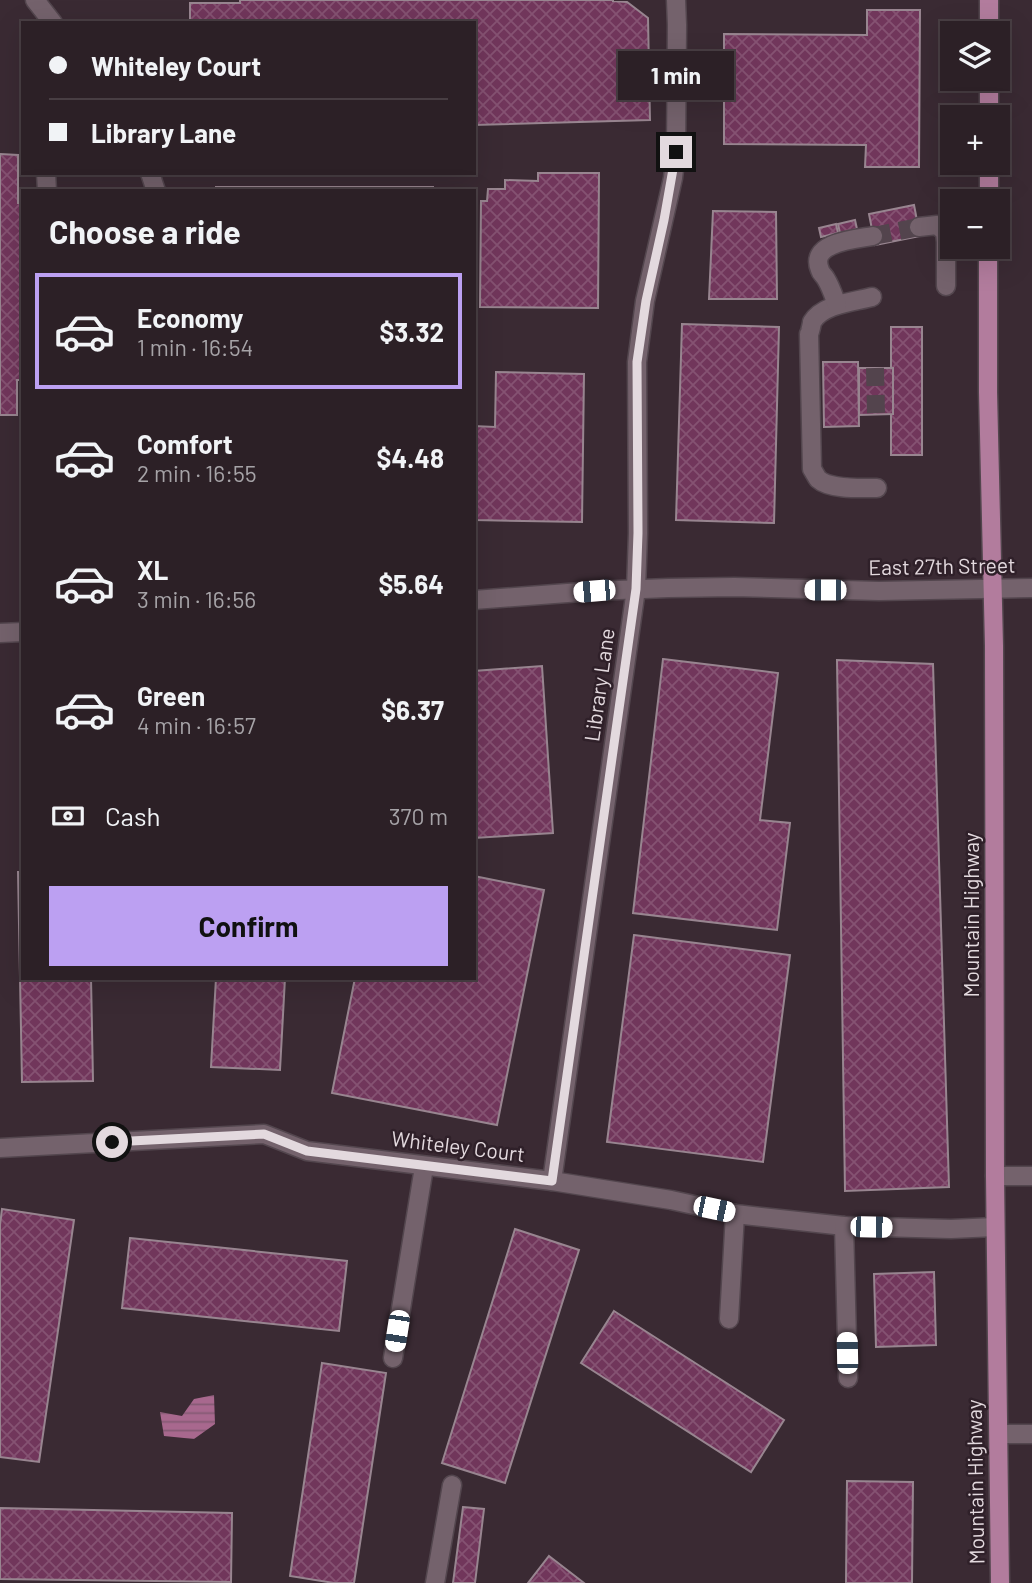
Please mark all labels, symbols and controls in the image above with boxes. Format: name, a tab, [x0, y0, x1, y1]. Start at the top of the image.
map controls	[940, 21, 1010, 259]
button: layers	[940, 21, 1010, 91]
text: Whiteley Court	[91, 50, 261, 81]
callout: 1 min	[618, 51, 734, 100]
text: 1 min	[651, 61, 701, 89]
button: +	[940, 105, 1010, 175]
text: Library Lane	[91, 117, 236, 148]
route end	[660, 136, 692, 168]
button: −	[940, 189, 1010, 259]
text: Choose a ride	[49, 212, 241, 250]
icon: car	[53, 300, 116, 363]
text: Economy	[137, 302, 243, 333]
text: $3.32	[379, 316, 444, 347]
text: 1 min · 16:54	[137, 333, 253, 361]
icon: car	[53, 426, 116, 489]
text: Comfort	[137, 428, 233, 459]
text: $4.48	[377, 442, 444, 473]
text: 2 min · 16:55	[137, 459, 257, 487]
icon: car	[53, 552, 116, 615]
street label: East 27th Street	[868, 552, 1016, 579]
text: XL	[137, 554, 168, 585]
text: $5.64	[378, 568, 444, 599]
car	[573, 579, 616, 603]
car	[805, 580, 847, 601]
text: 3 min · 16:56	[137, 585, 256, 613]
street label: Library Lane	[578, 626, 619, 743]
icon: car	[53, 678, 116, 741]
text: Green	[137, 680, 205, 711]
text: $6.37	[381, 694, 444, 725]
text: 4 min · 16:57	[137, 711, 256, 739]
icon: cash	[49, 797, 87, 835]
text: Cash	[105, 800, 160, 831]
text: 370 m	[389, 802, 448, 830]
street label: Mountain Highway	[958, 832, 983, 997]
button: Confirm	[49, 886, 448, 966]
street label: Whiteley Court	[390, 1125, 526, 1166]
route start	[96, 1126, 128, 1158]
car	[692, 1194, 737, 1224]
car	[850, 1216, 893, 1238]
car	[384, 1309, 411, 1353]
car	[837, 1332, 858, 1374]
street label: Mountain Highway	[961, 1399, 988, 1565]

